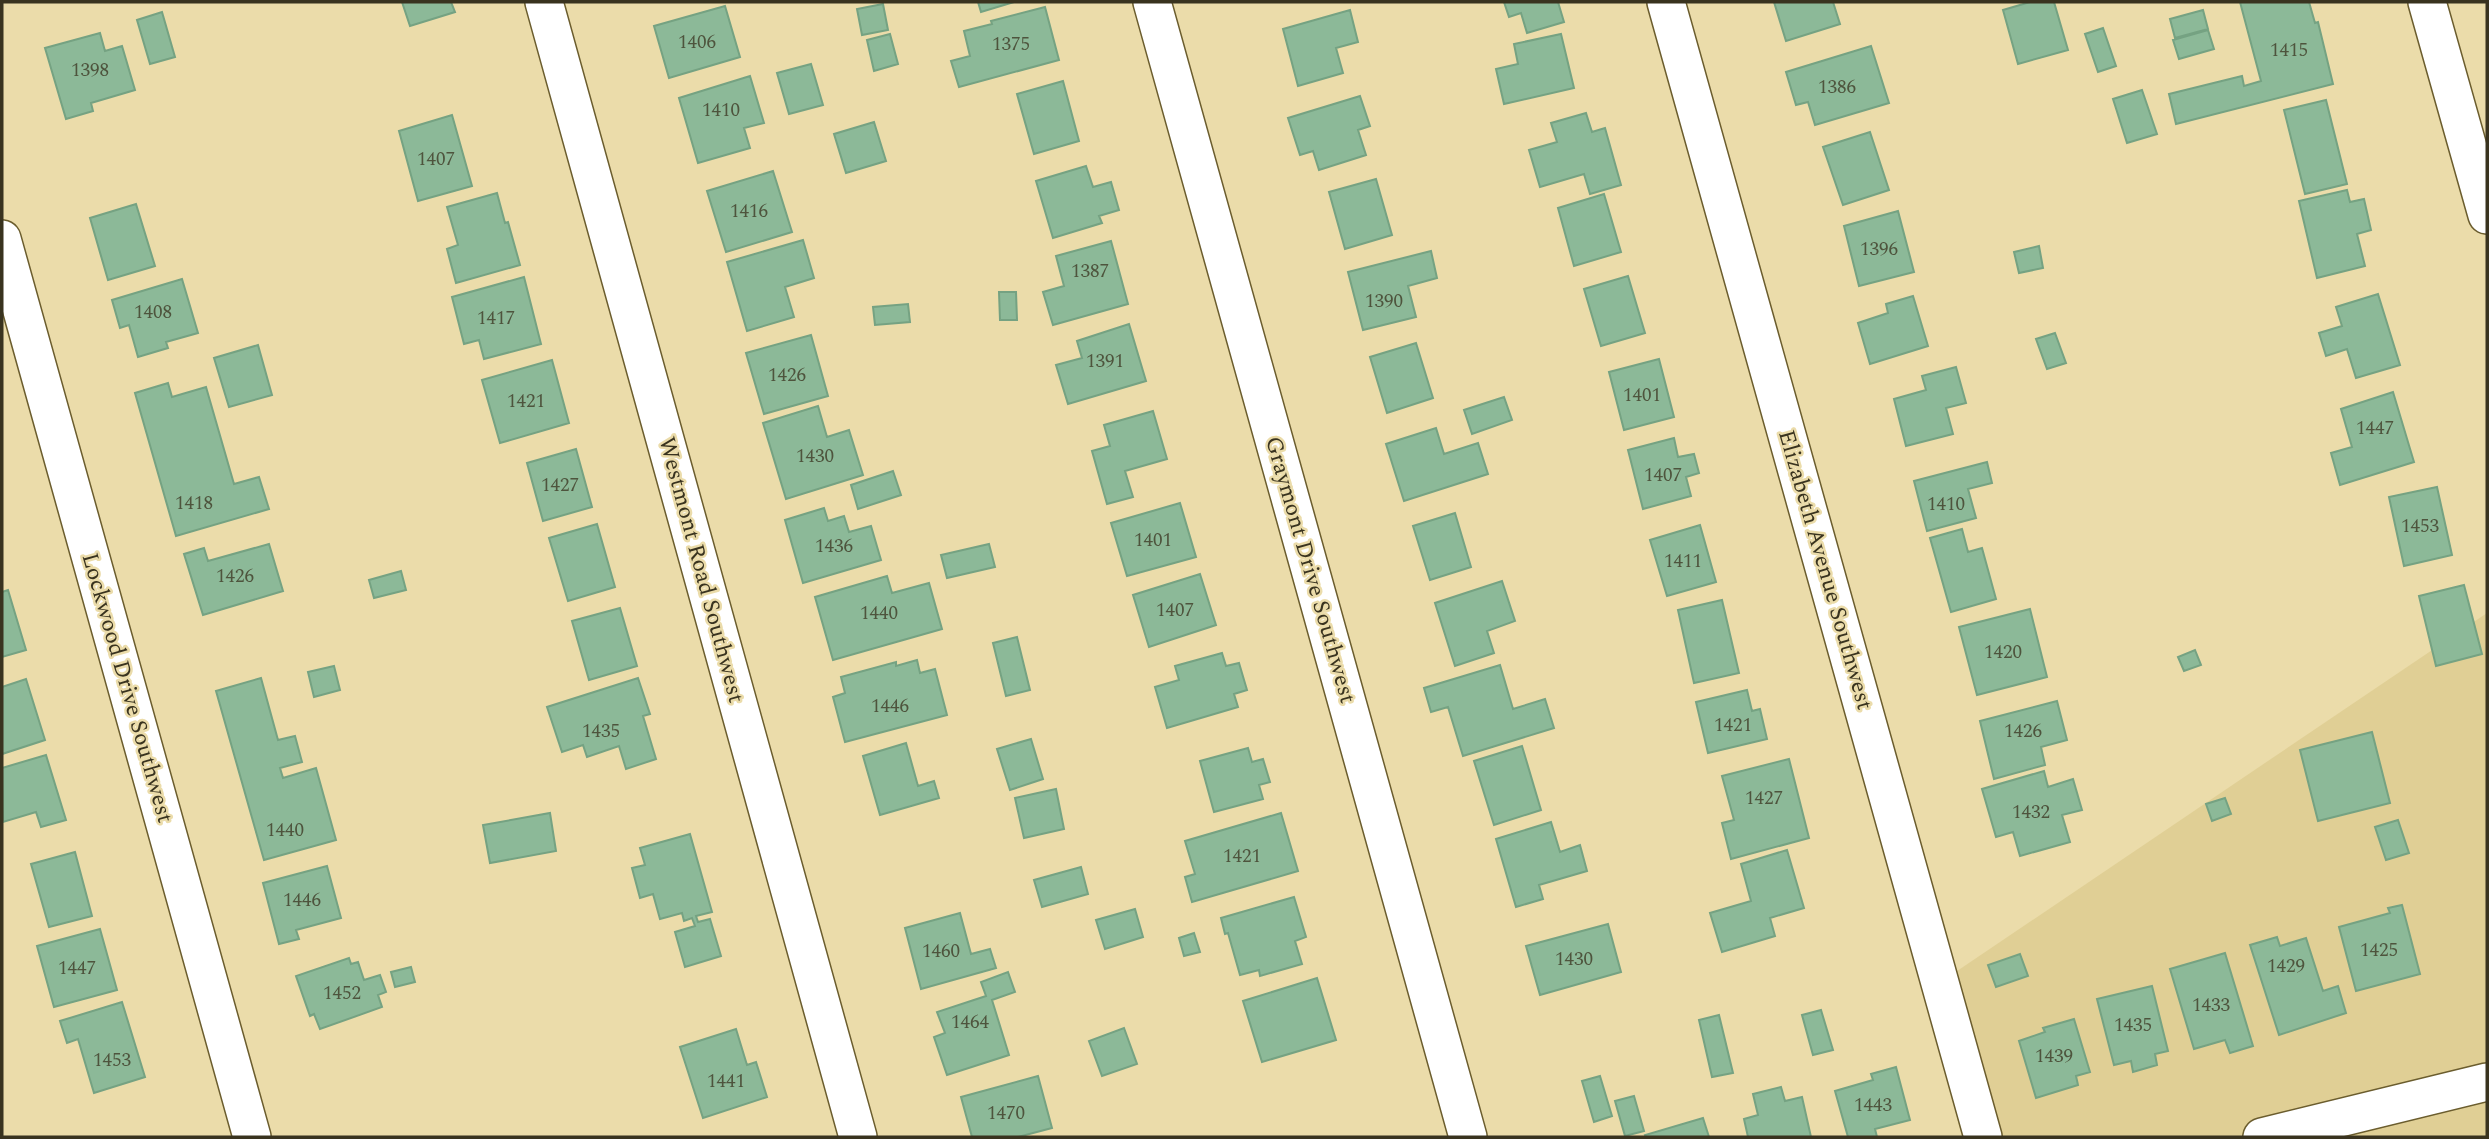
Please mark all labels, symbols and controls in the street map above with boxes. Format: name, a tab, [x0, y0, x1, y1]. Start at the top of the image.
house number: 1406	[678, 28, 716, 57]
house number: 1375	[992, 30, 1030, 59]
house number: 1415	[2270, 36, 2308, 65]
house number: 1398	[71, 56, 109, 85]
house number: 1386	[1818, 73, 1856, 102]
house number: 1410	[702, 96, 740, 125]
house number: 1407	[417, 145, 455, 174]
house number: 1416	[730, 197, 768, 226]
house number: 1396	[1860, 235, 1898, 264]
house number: 1387	[1071, 257, 1109, 286]
house number: 1390	[1365, 287, 1403, 316]
house number: 1408	[134, 298, 172, 327]
house number: 1417	[477, 304, 515, 333]
house number: 1391	[1086, 347, 1124, 376]
house number: 1426	[768, 361, 806, 390]
house number: 1401	[1623, 381, 1661, 410]
house number: 1421	[507, 387, 545, 416]
house number: 1447	[2356, 414, 2394, 443]
street label: Elizabeth Avenue Southwest	[1768, 426, 1882, 714]
street label: Graymont Drive Southwest	[1255, 432, 1365, 708]
street label: Westmont Road Southwest	[649, 433, 753, 707]
house number: 1430	[796, 442, 834, 471]
house number: 1407	[1644, 461, 1682, 490]
house number: 1427	[541, 471, 579, 500]
house number: 1418	[175, 489, 213, 518]
house number: 1410	[1927, 490, 1965, 519]
house number: 1453	[2401, 512, 2439, 541]
house number: 1401	[1134, 526, 1172, 555]
house number: 1436	[815, 532, 853, 561]
house number: 1411	[1664, 547, 1702, 576]
street label: Lockwood Drive Southwest	[72, 549, 182, 827]
house number: 1426	[216, 562, 254, 591]
house number: 1407	[1156, 596, 1194, 625]
house number: 1440	[860, 599, 898, 628]
house number: 1420	[1984, 638, 2022, 667]
house number: 1446	[871, 692, 909, 721]
house number: 1421	[1714, 711, 1752, 740]
house number: 1435	[582, 717, 620, 746]
house number: 1426	[2004, 717, 2042, 746]
house number: 1427	[1745, 784, 1783, 813]
house number: 1432	[2012, 798, 2050, 827]
house number: 1440	[266, 816, 304, 845]
house number: 1421	[1223, 842, 1261, 871]
house number: 1446	[283, 886, 321, 915]
house number: 1425	[2360, 936, 2398, 965]
house number: 1460	[922, 937, 960, 966]
house number: 1430	[1555, 945, 1593, 974]
house number: 1429	[2267, 952, 2305, 981]
house number: 1447	[58, 954, 96, 983]
house number: 1452	[323, 979, 361, 1008]
house number: 1433	[2192, 991, 2230, 1020]
house number: 1464	[951, 1008, 989, 1037]
house number: 1435	[2114, 1011, 2152, 1040]
house number: 1439	[2035, 1042, 2073, 1071]
house number: 1453	[93, 1046, 131, 1075]
house number: 1441	[707, 1067, 745, 1096]
house number: 1443	[1854, 1091, 1892, 1120]
house number: 1470	[987, 1099, 1025, 1128]

